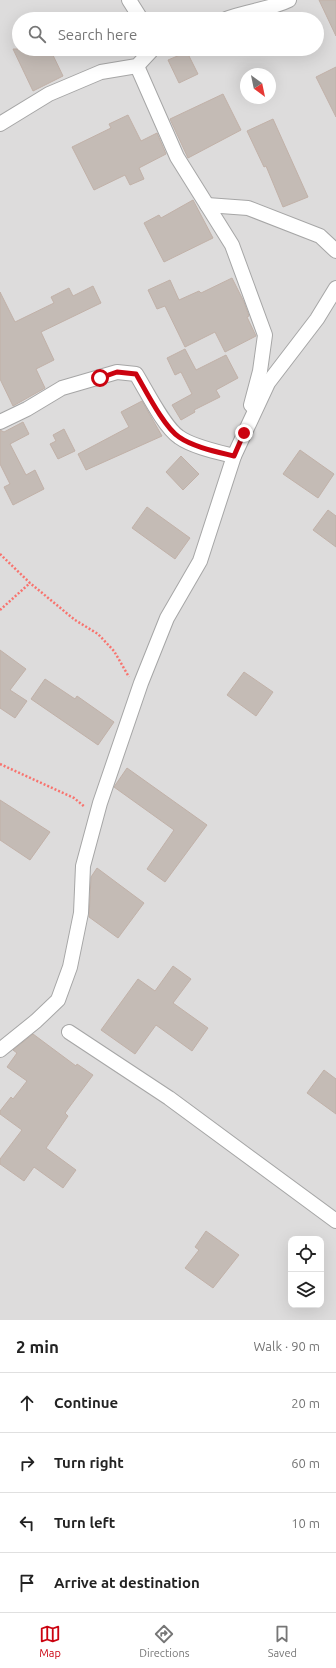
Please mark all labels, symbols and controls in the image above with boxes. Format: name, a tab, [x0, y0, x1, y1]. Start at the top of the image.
search box	[12, 12, 324, 56]
icon: search	[26, 23, 48, 45]
text: Search here	[58, 26, 137, 43]
north arrow	[240, 68, 276, 104]
route start	[91, 369, 109, 387]
route end	[235, 424, 253, 442]
map controls	[288, 1236, 324, 1308]
button: locate	[288, 1236, 324, 1272]
button: layers	[288, 1272, 324, 1308]
text: 2 min	[16, 1337, 59, 1356]
text: Walk · 90 m	[254, 1339, 320, 1353]
icon: ahead	[16, 1392, 38, 1414]
text: Continue	[54, 1394, 118, 1411]
text: 20 m	[291, 1396, 320, 1410]
icon: right	[16, 1452, 38, 1474]
text: Turn right	[54, 1454, 124, 1471]
text: 60 m	[291, 1456, 320, 1470]
icon: left	[16, 1512, 38, 1534]
text: Turn left	[54, 1514, 115, 1531]
text: 10 m	[291, 1516, 320, 1530]
icon: arrive	[16, 1572, 38, 1594]
text: Arrive at destination	[54, 1574, 200, 1591]
tab: Map	[39, 1623, 61, 1659]
tab: Directions	[139, 1623, 189, 1659]
tab: Saved	[268, 1623, 297, 1659]

